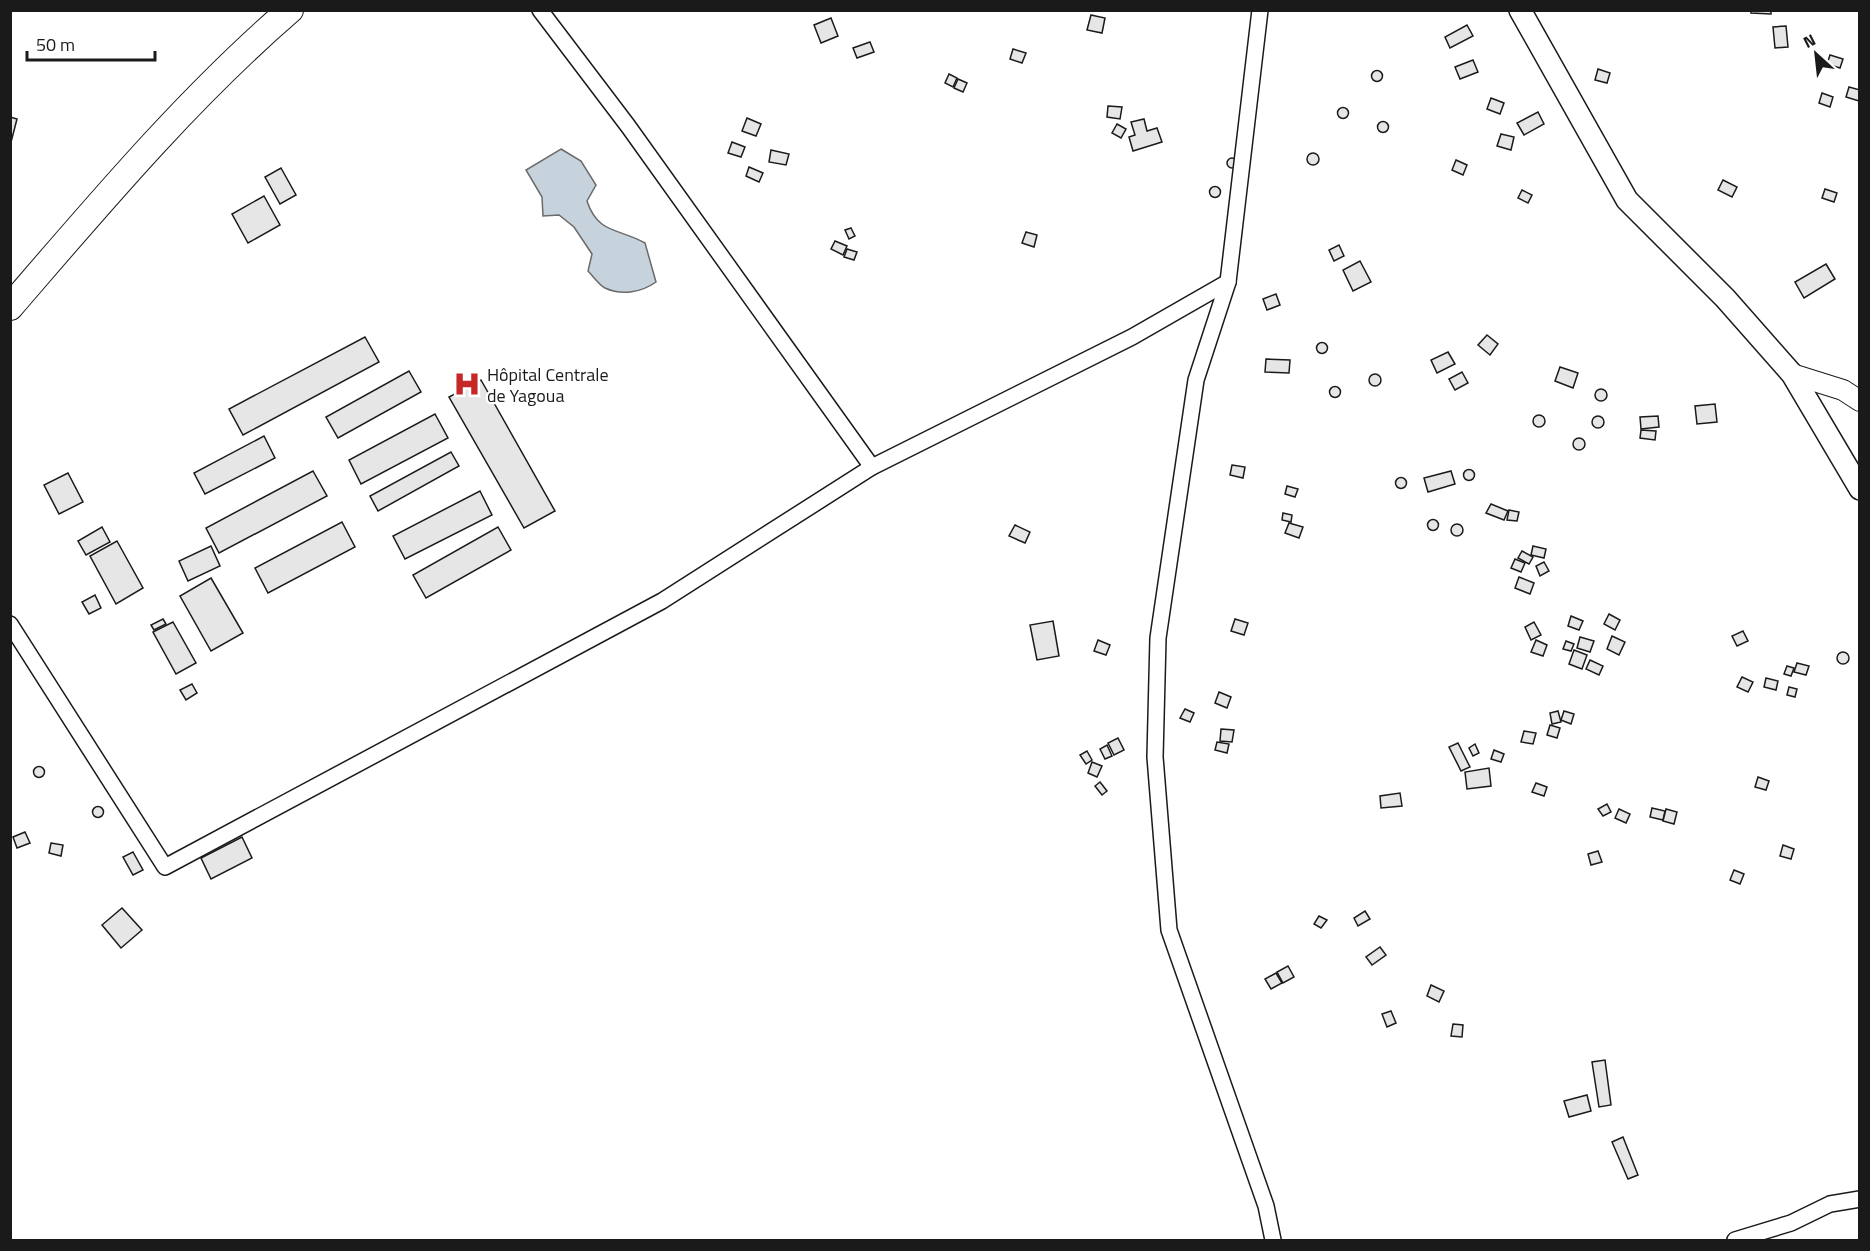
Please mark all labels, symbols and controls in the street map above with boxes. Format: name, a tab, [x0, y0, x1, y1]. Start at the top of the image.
scale bar	[27, 24, 154, 62]
north arrow	[1786, 24, 1846, 84]
text: N	[1799, 27, 1820, 54]
text: 50 m	[36, 31, 75, 58]
place label: Hôpital Centrale de Yagoua	[487, 361, 609, 409]
hospital icon: Hôpital Centrale de Yagoua	[452, 369, 482, 399]

